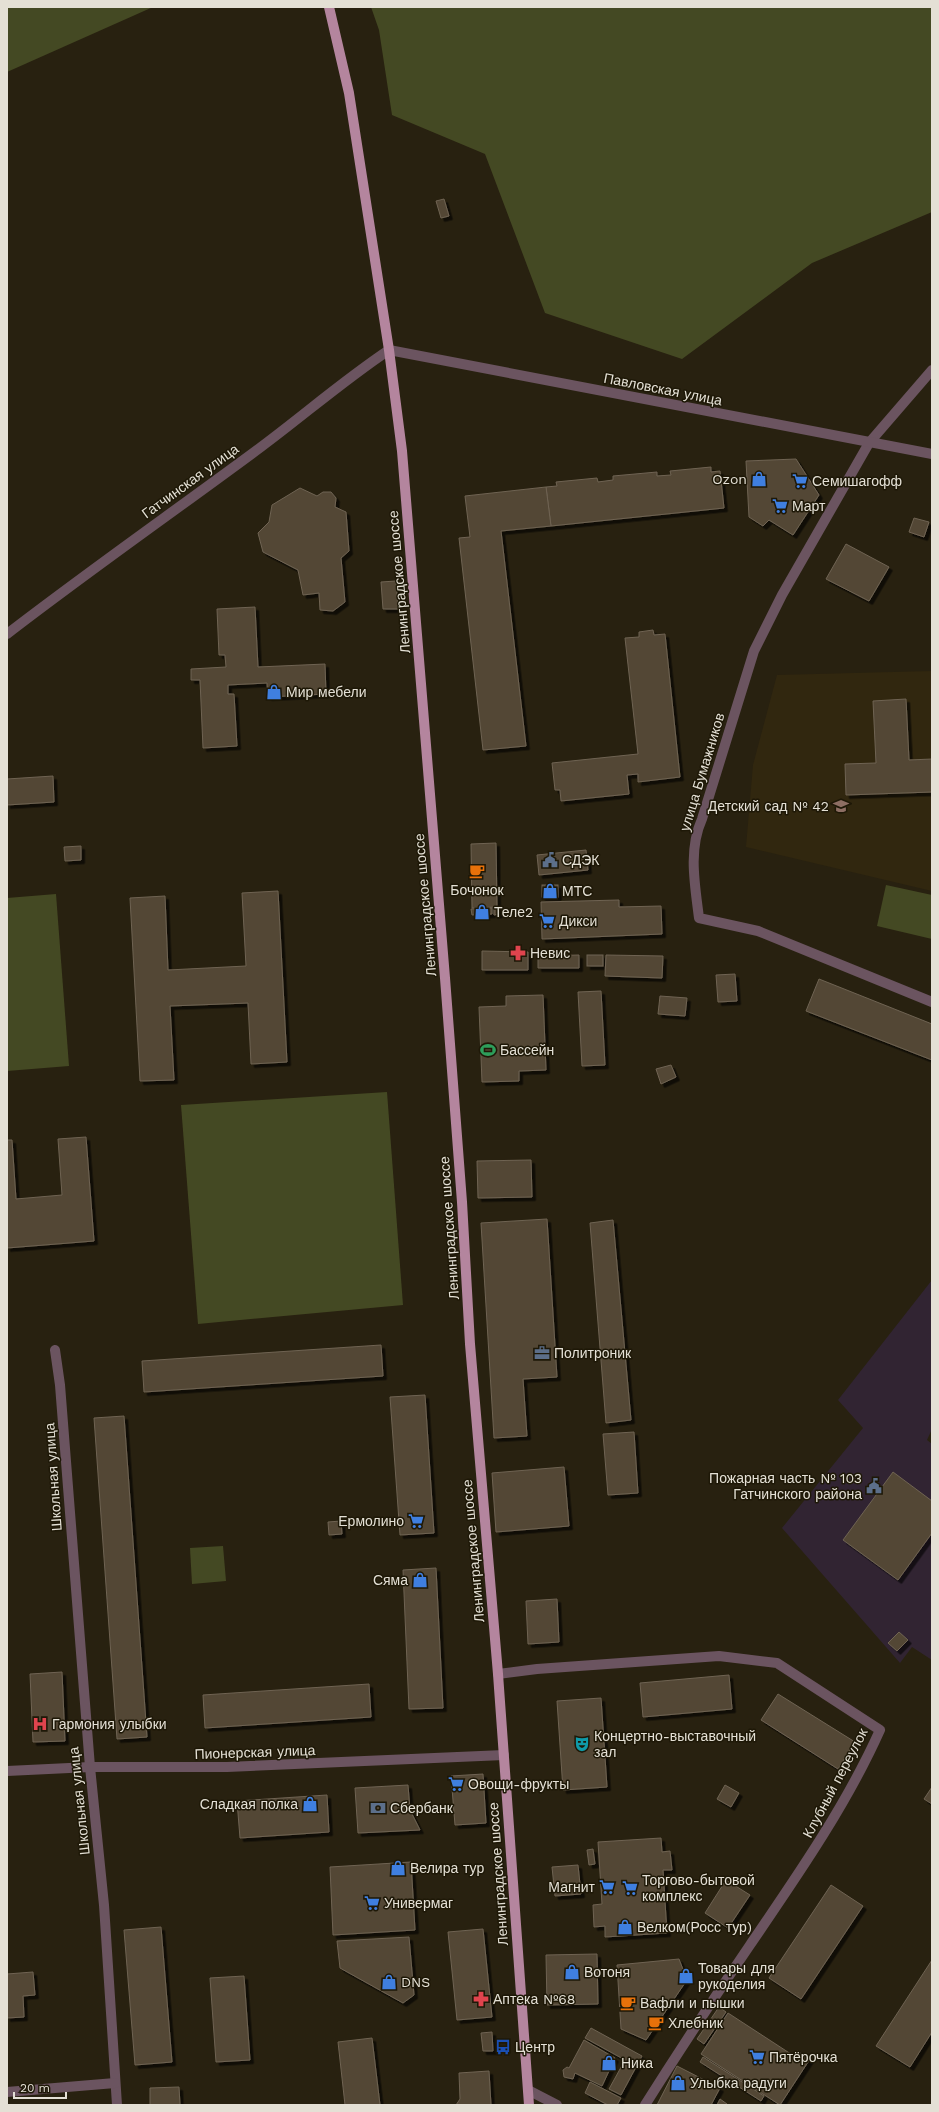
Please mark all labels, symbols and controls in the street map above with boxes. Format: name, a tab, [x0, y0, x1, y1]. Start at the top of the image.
street label: Павловская улица	[602, 370, 724, 408]
street label: Гатчинская улица	[139, 440, 242, 521]
shop icon: Ozon	[750, 470, 768, 488]
place label: Ozon	[712, 471, 747, 487]
supermarket icon: Семишагофф	[791, 472, 809, 490]
place label: Семишагофф	[812, 473, 902, 489]
supermarket icon: Март	[771, 497, 789, 515]
place label: Март	[792, 498, 826, 514]
street label: Ленинградское шоссе	[385, 510, 413, 654]
shop icon: Мир мебели	[265, 683, 283, 701]
place label: Мир мебели	[286, 684, 366, 700]
street label: улица Бумажников	[676, 711, 728, 833]
school or university icon: Детский сад № 42	[832, 797, 850, 815]
place label: Детский сад № 42	[708, 798, 829, 814]
street label: Ленинградское шоссе	[411, 833, 439, 977]
public building icon: СДЭК	[541, 851, 559, 869]
place label: СДЭК	[562, 852, 600, 868]
cafe icon: Бочонок	[468, 862, 486, 880]
place label: Бочонок	[450, 882, 505, 898]
shop icon: МТС	[541, 882, 559, 900]
place label: МТС	[562, 883, 592, 899]
shop icon: Теле2	[473, 903, 491, 921]
place label: Теле2	[494, 904, 533, 920]
supermarket icon: Дикси	[538, 912, 556, 930]
place label: Дикси	[559, 913, 597, 929]
pharmacy icon: Невис	[509, 944, 527, 962]
place label: Невис	[530, 945, 570, 961]
sports icon: Бассейн	[479, 1041, 497, 1059]
place label: Бассейн	[500, 1042, 554, 1058]
street label: Ленинградское шоссе	[436, 1156, 462, 1300]
office icon: Политроник	[533, 1344, 551, 1362]
place label: Политроник	[554, 1345, 632, 1361]
street label: Школьная улица	[41, 1422, 65, 1532]
place label: Пожарная часть № 103 Гатчинского района	[709, 1470, 862, 1502]
public building icon: Пожарная часть № 103 Гатчинского района	[865, 1477, 883, 1495]
street label: Ленинградское шоссе	[459, 1479, 487, 1623]
supermarket icon: Ермолино	[407, 1512, 425, 1530]
place label: Ермолино	[338, 1513, 404, 1529]
shop icon: Сяма	[411, 1571, 429, 1589]
place label: Сяма	[373, 1572, 408, 1588]
hospital icon: Гармония улыбки	[31, 1715, 49, 1733]
place label: Гармония улыбки	[52, 1716, 167, 1732]
street label: Клубный переулок	[799, 1725, 871, 1840]
place label: Концертно-выставочный зал	[594, 1728, 756, 1760]
theatre icon: Концертно-выставочный зал	[573, 1735, 591, 1753]
street label: Пионерская улица	[194, 1742, 316, 1762]
street label: Школьная улица	[65, 1746, 93, 1856]
supermarket icon: Овощи-фрукты	[447, 1775, 465, 1793]
place label: Овощи-фрукты	[468, 1776, 569, 1792]
shop icon: Сладкая полка	[301, 1795, 319, 1813]
place label: Сладкая полка	[200, 1796, 298, 1812]
bank icon: Сбербанк	[369, 1799, 387, 1817]
place label: Сбербанк	[390, 1800, 454, 1816]
street label: Ленинградское шоссе	[485, 1802, 511, 1946]
shop icon: Велира тур	[389, 1859, 407, 1877]
place label: Велира тур	[410, 1860, 484, 1876]
place label: Торгово-бытовой комплекс	[642, 1872, 755, 1904]
supermarket icon: Магнит	[598, 1878, 616, 1896]
place label: Магнит	[548, 1879, 596, 1895]
supermarket icon: Торгово-бытовой комплекс	[621, 1879, 639, 1897]
supermarket icon: Универмаг	[363, 1894, 381, 1912]
place label: Универмаг	[384, 1895, 453, 1911]
shop icon: Велком(Росс тур)	[616, 1918, 634, 1936]
place label: Велком(Росс тур)	[637, 1919, 752, 1935]
place label: Товары для рукоделия	[698, 1960, 775, 1992]
shop icon: Вотоня	[563, 1963, 581, 1981]
place label: Вотоня	[584, 1964, 630, 1980]
shop icon: Товары для рукоделия	[677, 1967, 695, 1985]
shop icon: DNS	[380, 1973, 398, 1991]
place label: DNS	[401, 1974, 430, 1990]
pharmacy icon: Аптека №68	[472, 1990, 490, 2008]
place label: Аптека №68	[493, 1991, 575, 2007]
cafe icon: Вафли и пышки	[619, 1994, 637, 2012]
place label: Вафли и пышки	[640, 1995, 745, 2011]
cafe icon: Хлебник	[647, 2014, 665, 2032]
place label: Хлебник	[668, 2015, 724, 2031]
bus stop icon: Центр	[494, 2038, 512, 2056]
place label: Центр	[515, 2039, 555, 2055]
supermarket icon: Пятёрочка	[748, 2048, 766, 2066]
place label: Пятёрочка	[769, 2049, 838, 2065]
shop icon: Ника	[600, 2054, 618, 2072]
place label: Ника	[621, 2055, 653, 2071]
scale bar	[14, 2074, 66, 2100]
shop icon: Улыбка радуги	[669, 2074, 687, 2092]
place label: Улыбка радуги	[690, 2075, 787, 2091]
text: 20 m	[20, 2081, 50, 2095]

